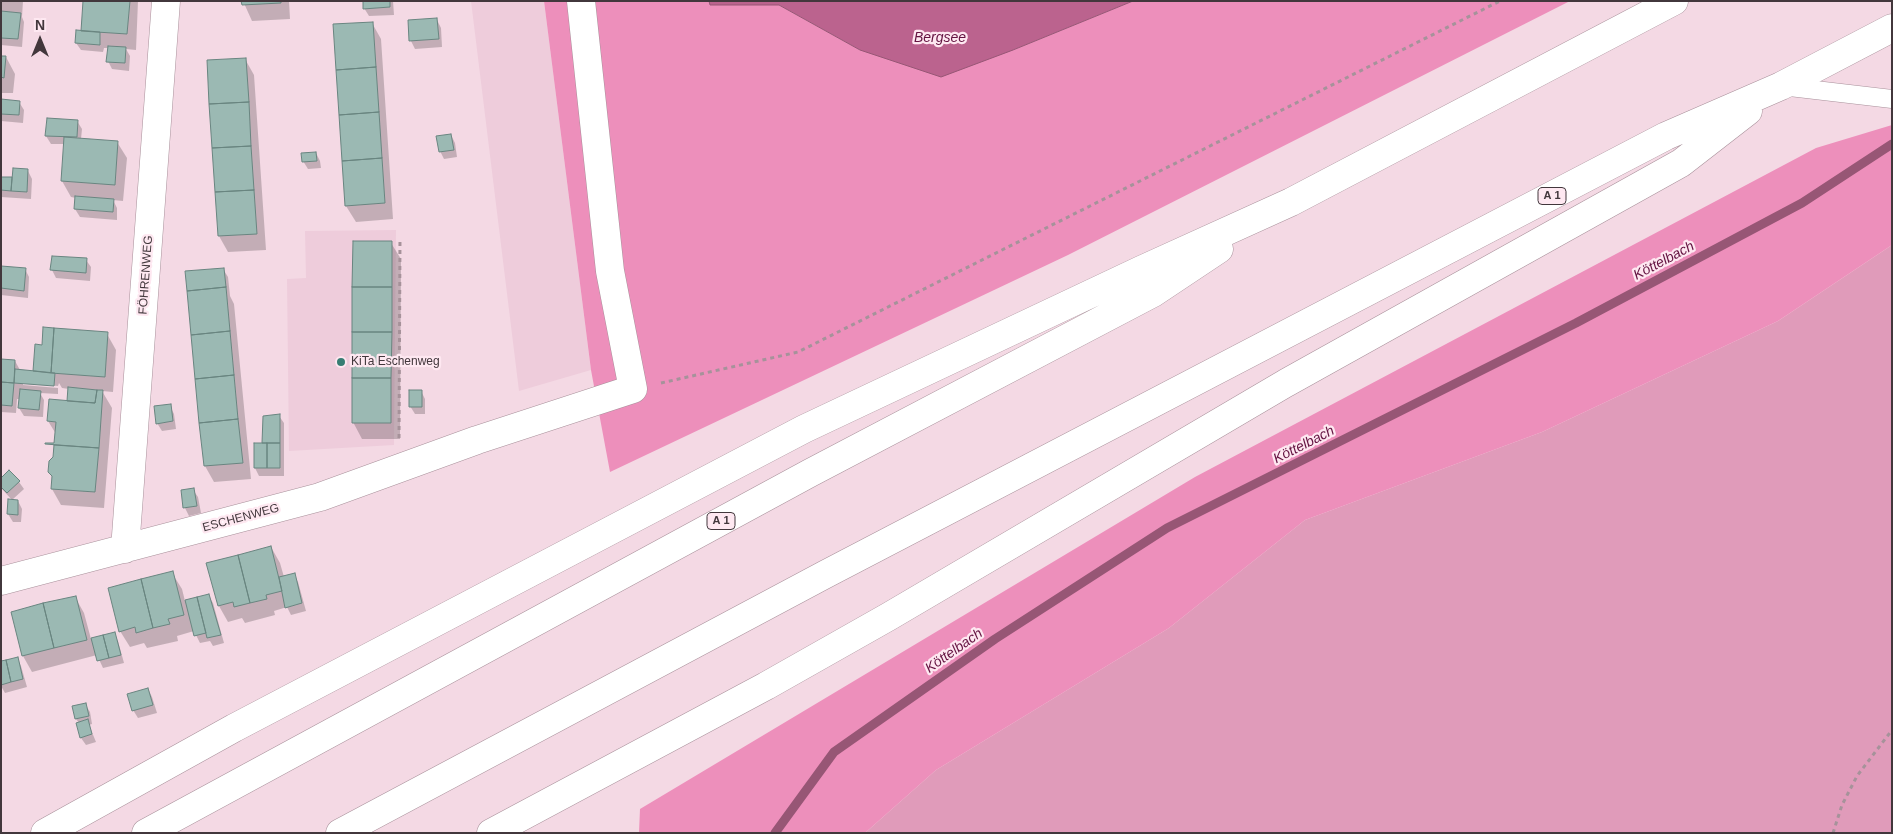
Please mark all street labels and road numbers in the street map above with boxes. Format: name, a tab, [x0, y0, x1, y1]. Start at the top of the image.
road number: A 1	[1538, 188, 1566, 205]
street label: FÖHRENWEG	[136, 235, 156, 315]
street label: ESCHENWEG	[201, 501, 281, 535]
road number: A 1	[707, 512, 735, 530]

